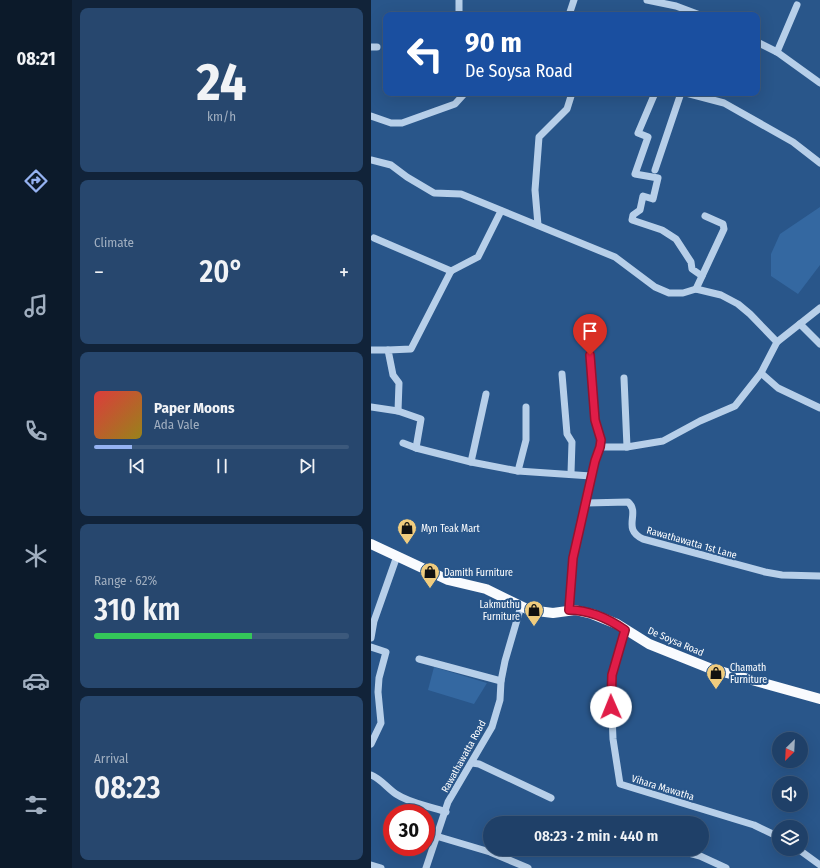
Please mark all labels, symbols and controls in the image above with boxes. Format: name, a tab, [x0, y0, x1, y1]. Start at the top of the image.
text: 90 m	[465, 26, 522, 59]
icon: left	[399, 28, 451, 80]
text: 08:21	[16, 48, 56, 70]
text: 24	[197, 51, 246, 114]
text: De Soysa Road	[465, 60, 573, 82]
text: km/h	[207, 109, 236, 124]
icon: directions	[22, 167, 50, 195]
text: Climate	[94, 235, 134, 250]
text: 20°	[199, 254, 243, 290]
text: −	[94, 259, 104, 286]
text: +	[339, 259, 349, 286]
icon: music	[22, 292, 50, 320]
pin	[573, 314, 607, 355]
icon: arrive	[579, 320, 601, 342]
text: Paper Moons	[154, 399, 235, 417]
icon: phone	[22, 417, 50, 445]
text: Ada Vale	[154, 417, 199, 432]
icon: previous	[126, 455, 148, 477]
icon: pause	[211, 455, 233, 477]
icon: next	[296, 455, 318, 477]
shop icon: Myn Teak Mart	[396, 517, 418, 545]
place label: Myn Teak Mart	[421, 523, 481, 535]
street label: Rawathawatta 1st Lane	[645, 524, 738, 562]
icon: climate	[22, 542, 50, 570]
shop icon: Damith Furniture	[419, 561, 441, 589]
place label: Damith Furniture	[444, 567, 513, 579]
text: Range · 62%	[94, 573, 157, 588]
text: 310 km	[94, 592, 180, 628]
place label: Lakmuthu Furniture	[479, 599, 520, 623]
shop icon: Lakmuthu Furniture	[523, 599, 545, 627]
street label: De Soysa Road	[646, 625, 706, 659]
shop icon: Chamath Furniture	[705, 662, 727, 690]
place label: Chamath Furniture	[730, 662, 767, 686]
icon: car	[22, 667, 50, 695]
position arrow	[590, 686, 632, 728]
street label: Rawathawatta Road	[439, 718, 489, 795]
north arrow	[772, 732, 808, 768]
map controls	[772, 732, 808, 856]
text: Arrival	[94, 751, 128, 766]
text: 08:23	[94, 770, 160, 806]
street label: Vihara Mawatha	[630, 773, 696, 803]
button: sound	[772, 776, 808, 812]
icon: filters	[22, 791, 50, 819]
speed limit sign: 30	[383, 804, 435, 856]
button: layers	[772, 820, 808, 856]
text: 08:23 · 2 min · 440 m	[534, 827, 658, 845]

